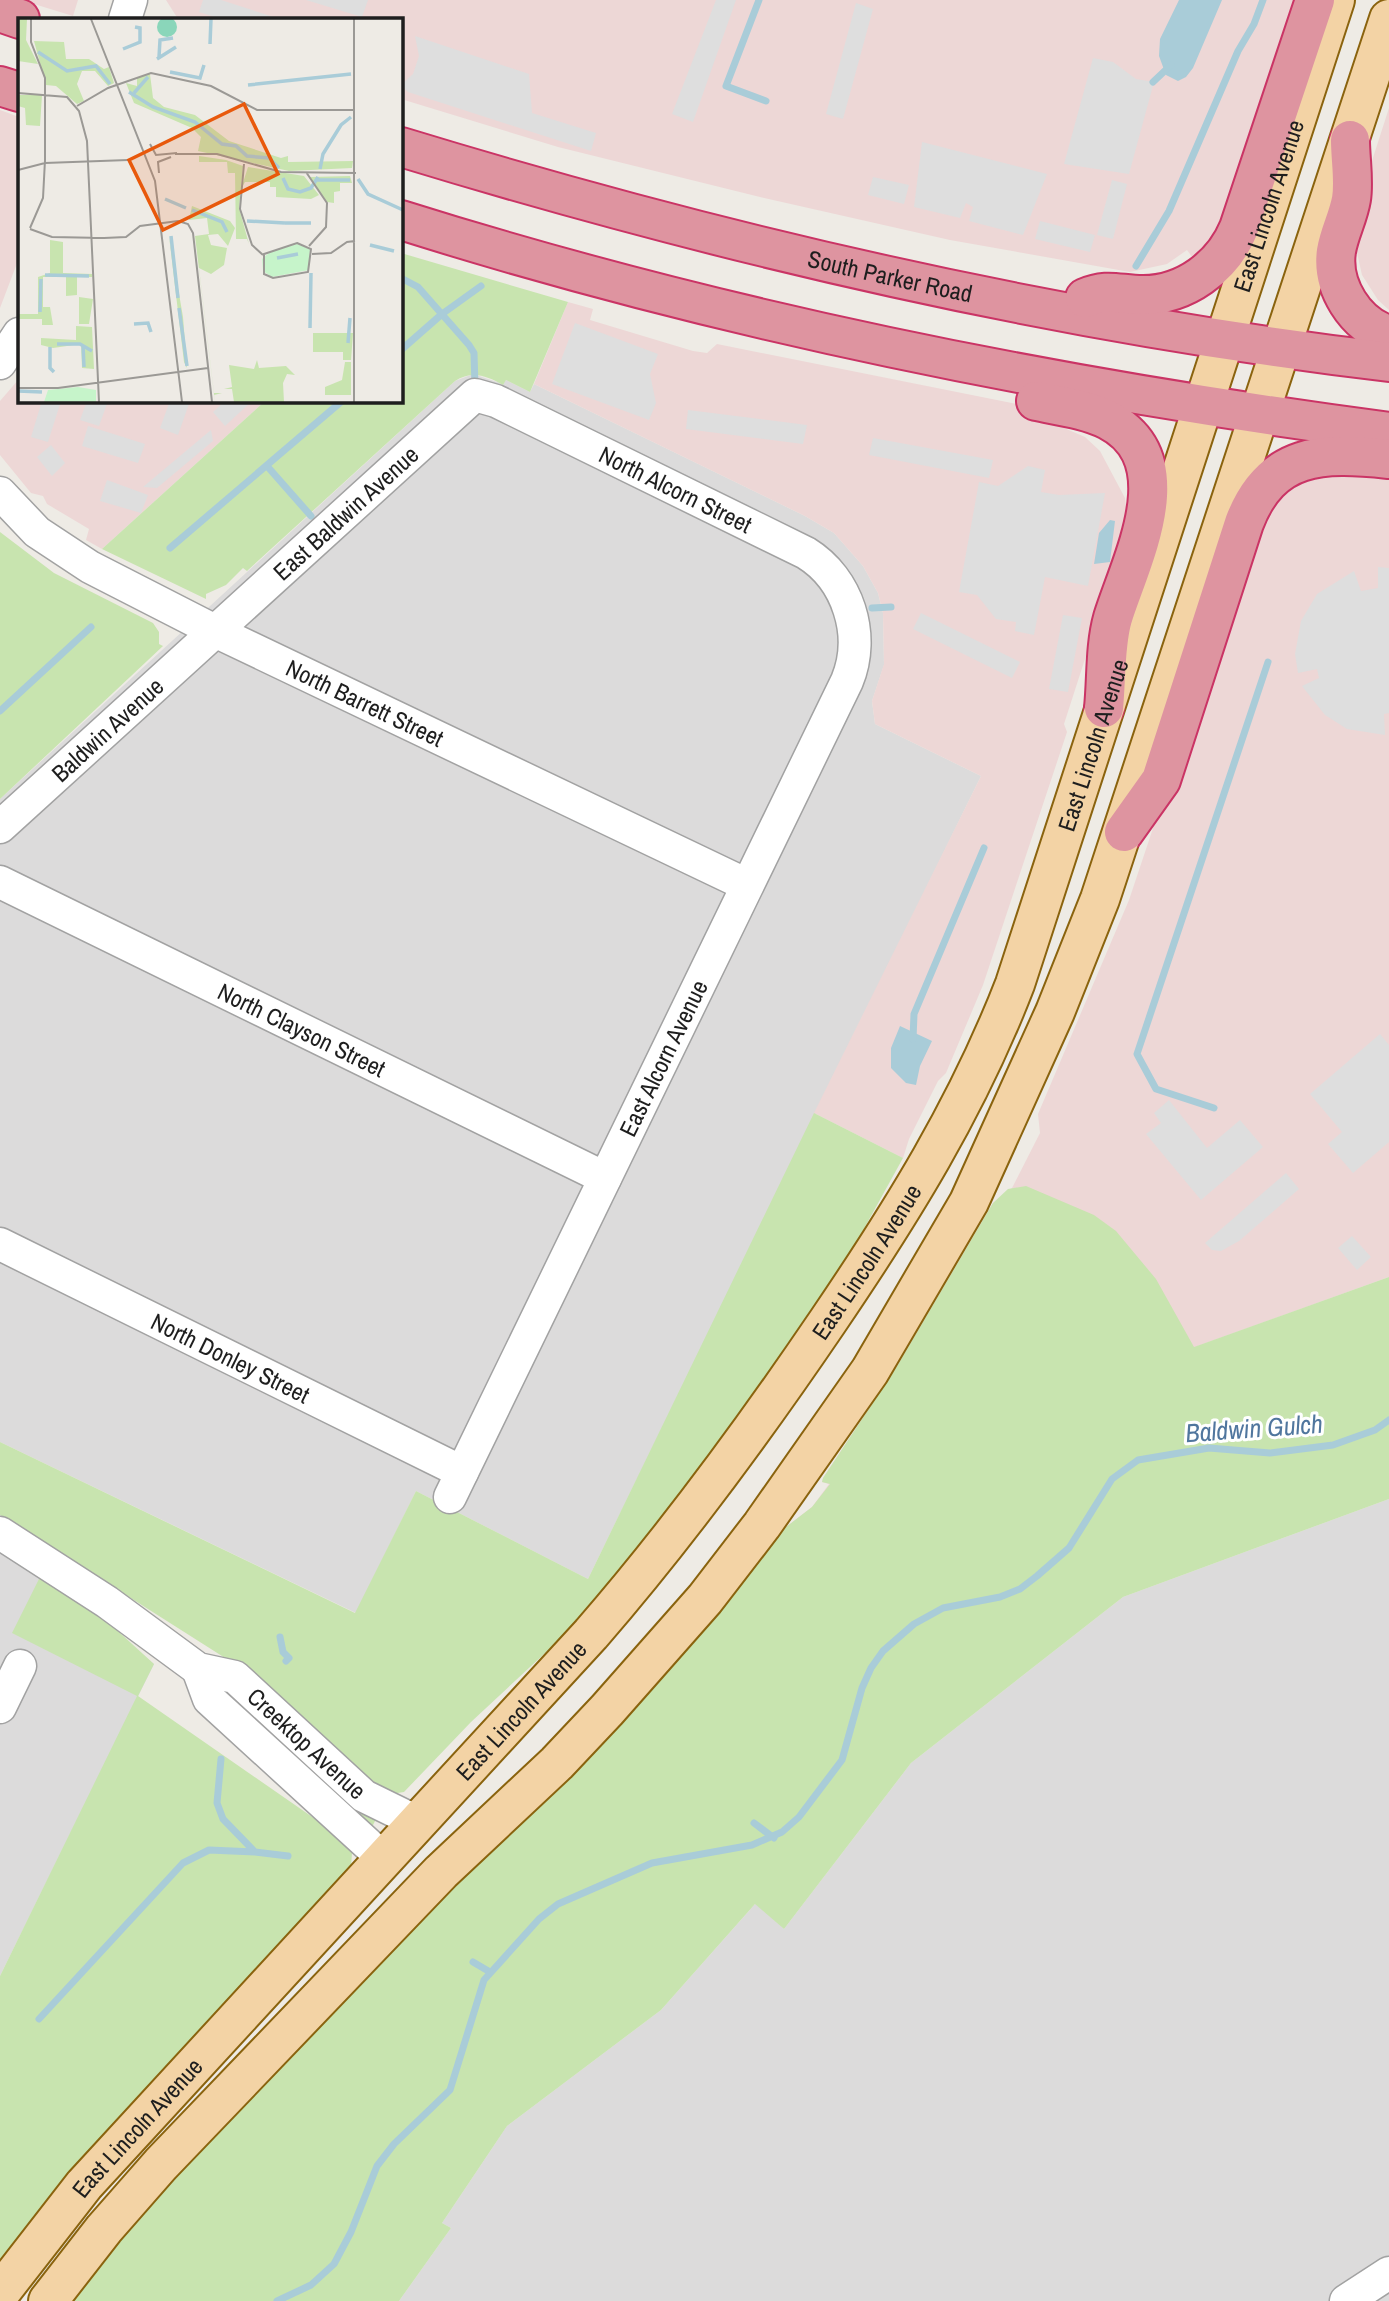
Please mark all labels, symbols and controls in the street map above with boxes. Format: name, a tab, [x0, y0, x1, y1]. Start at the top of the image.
inset map	[18, 18, 402, 402]
street label: East Lincoln Avenue	[1225, 116, 1311, 296]
street label: South Parker Road	[805, 242, 975, 309]
street label: East Baldwin Avenue	[266, 438, 425, 587]
street label: North Alcorn Street	[594, 438, 758, 540]
street label: North Barrett Street	[281, 651, 450, 754]
street label: East Lincoln Avenue	[1050, 655, 1136, 835]
street label: Baldwin Avenue	[44, 670, 170, 789]
street label: East Alcorn Avenue	[611, 974, 715, 1142]
street label: North Clayson Street	[213, 975, 391, 1084]
street label: East Lincoln Avenue	[804, 1178, 928, 1346]
street label: North Donley Street	[146, 1305, 316, 1411]
water label: Baldwin Gulch	[1184, 1406, 1324, 1450]
street label: East Lincoln Avenue	[448, 1633, 593, 1787]
street label: Creektop Avenue	[241, 1680, 373, 1806]
street label: East Lincoln Avenue	[64, 2051, 209, 2204]

